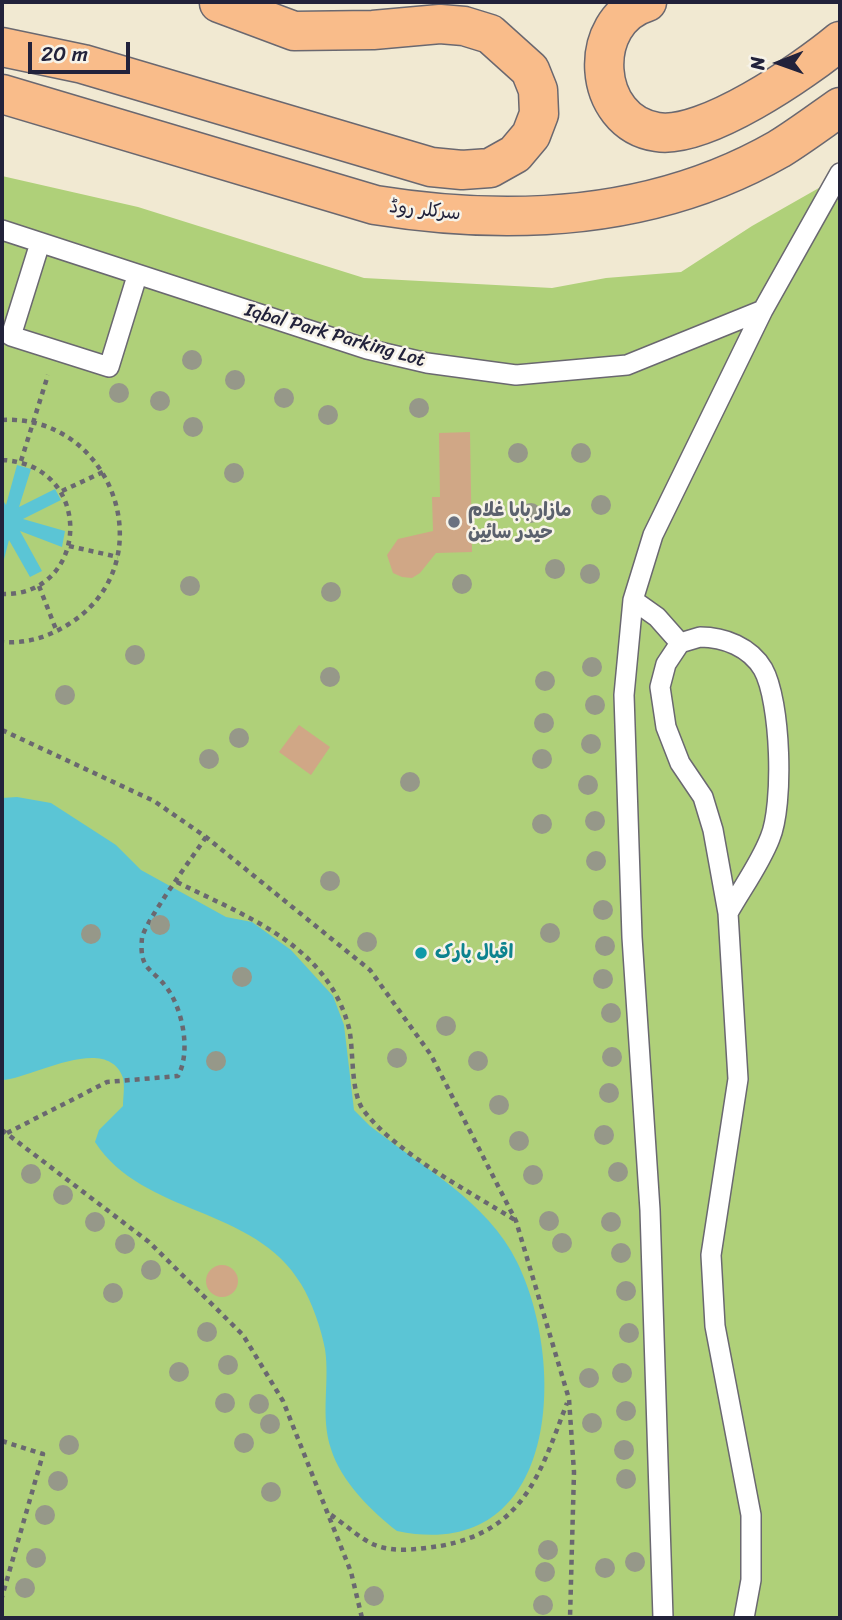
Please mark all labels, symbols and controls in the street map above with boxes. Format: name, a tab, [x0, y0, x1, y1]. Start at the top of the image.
scale bar	[32, 28, 133, 72]
north arrow	[744, 28, 814, 98]
text: 20 m	[41, 35, 88, 73]
text: N	[741, 57, 774, 70]
street label: سرکلر روڈ	[388, 196, 462, 226]
street label: Iqbal Park Parking Lot	[242, 299, 428, 373]
place label: مازار بابا غلام حیدر سائِین	[468, 500, 572, 544]
marker: مازار بابا غلام حیدر سائِین	[446, 514, 462, 530]
place label: اقبال پارک	[435, 942, 513, 964]
marker: اقبال پارک	[413, 945, 429, 961]

